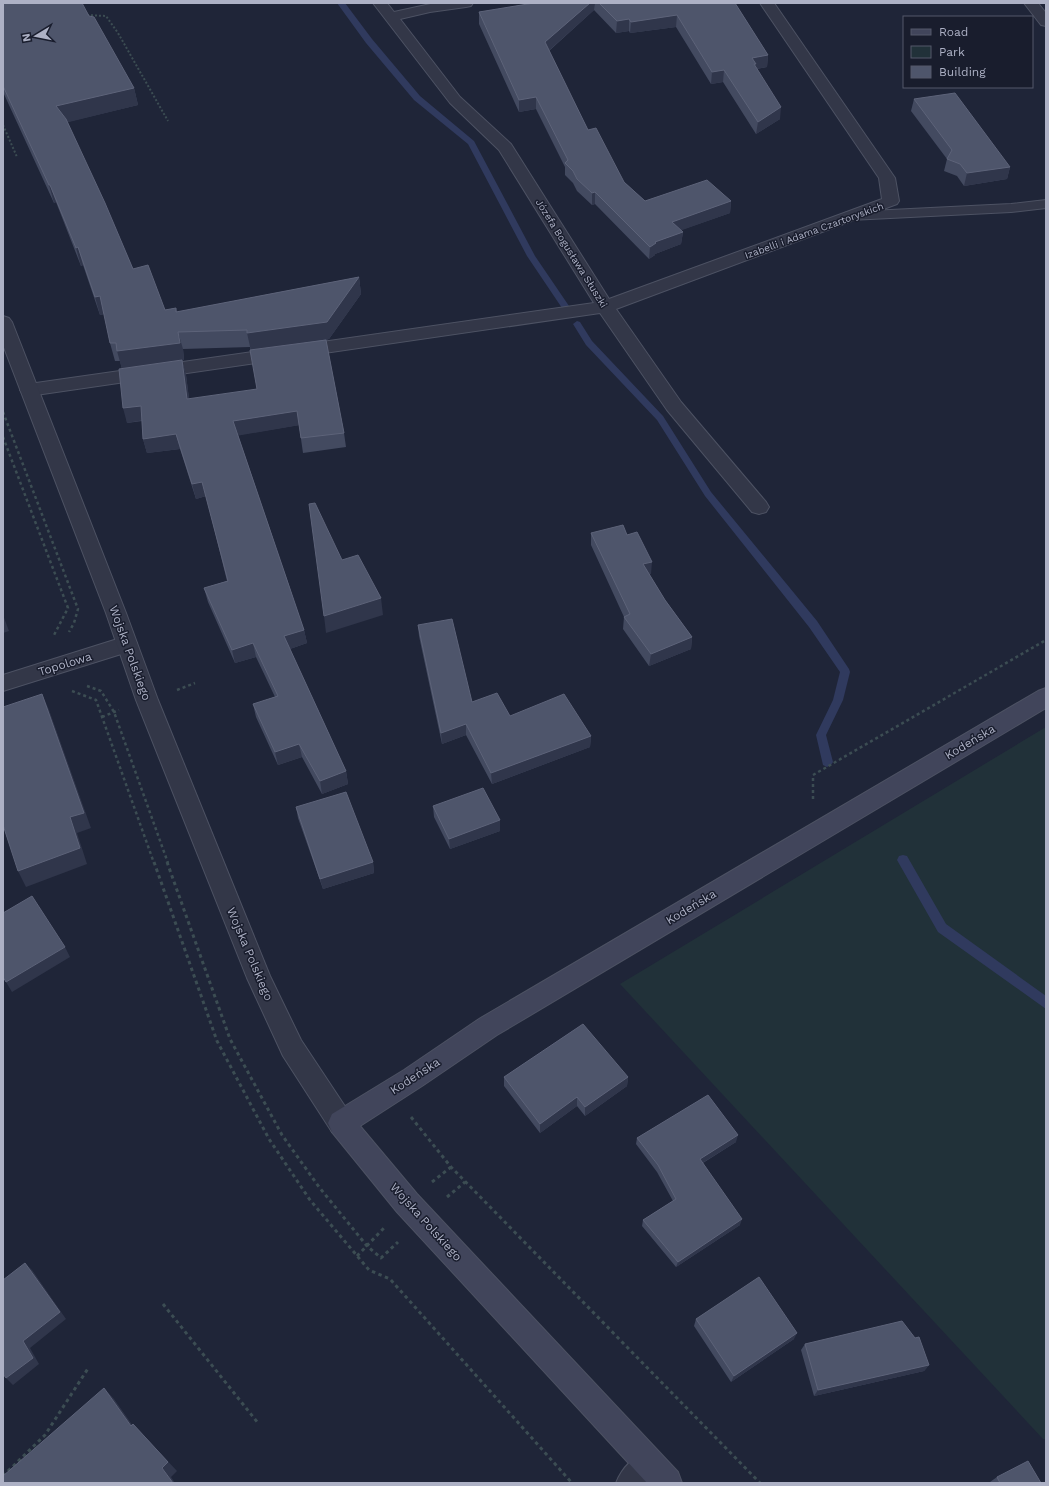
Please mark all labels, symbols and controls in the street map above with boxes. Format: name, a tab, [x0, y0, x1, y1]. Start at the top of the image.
north arrow	[16, 16, 56, 56]
legend	[903, 16, 1033, 88]
text: Road	[939, 25, 968, 39]
text: N	[20, 33, 34, 43]
text: Park	[939, 45, 965, 59]
text: Building	[939, 65, 986, 79]
street label: Józefa Bogusława Słuszki	[534, 197, 610, 310]
street label: Izabelli i Adama Czartoryskich	[743, 200, 885, 261]
street label: Wojska Polskiego	[106, 604, 154, 702]
street label: Topolowa	[37, 649, 94, 679]
street label: Kodeńska	[942, 721, 998, 762]
street label: Kodeńska	[663, 886, 719, 927]
street label: Wojska Polskiego	[224, 905, 276, 1003]
street label: Kodeńska	[388, 1055, 443, 1097]
street label: Wojska Polskiego	[387, 1180, 465, 1264]

